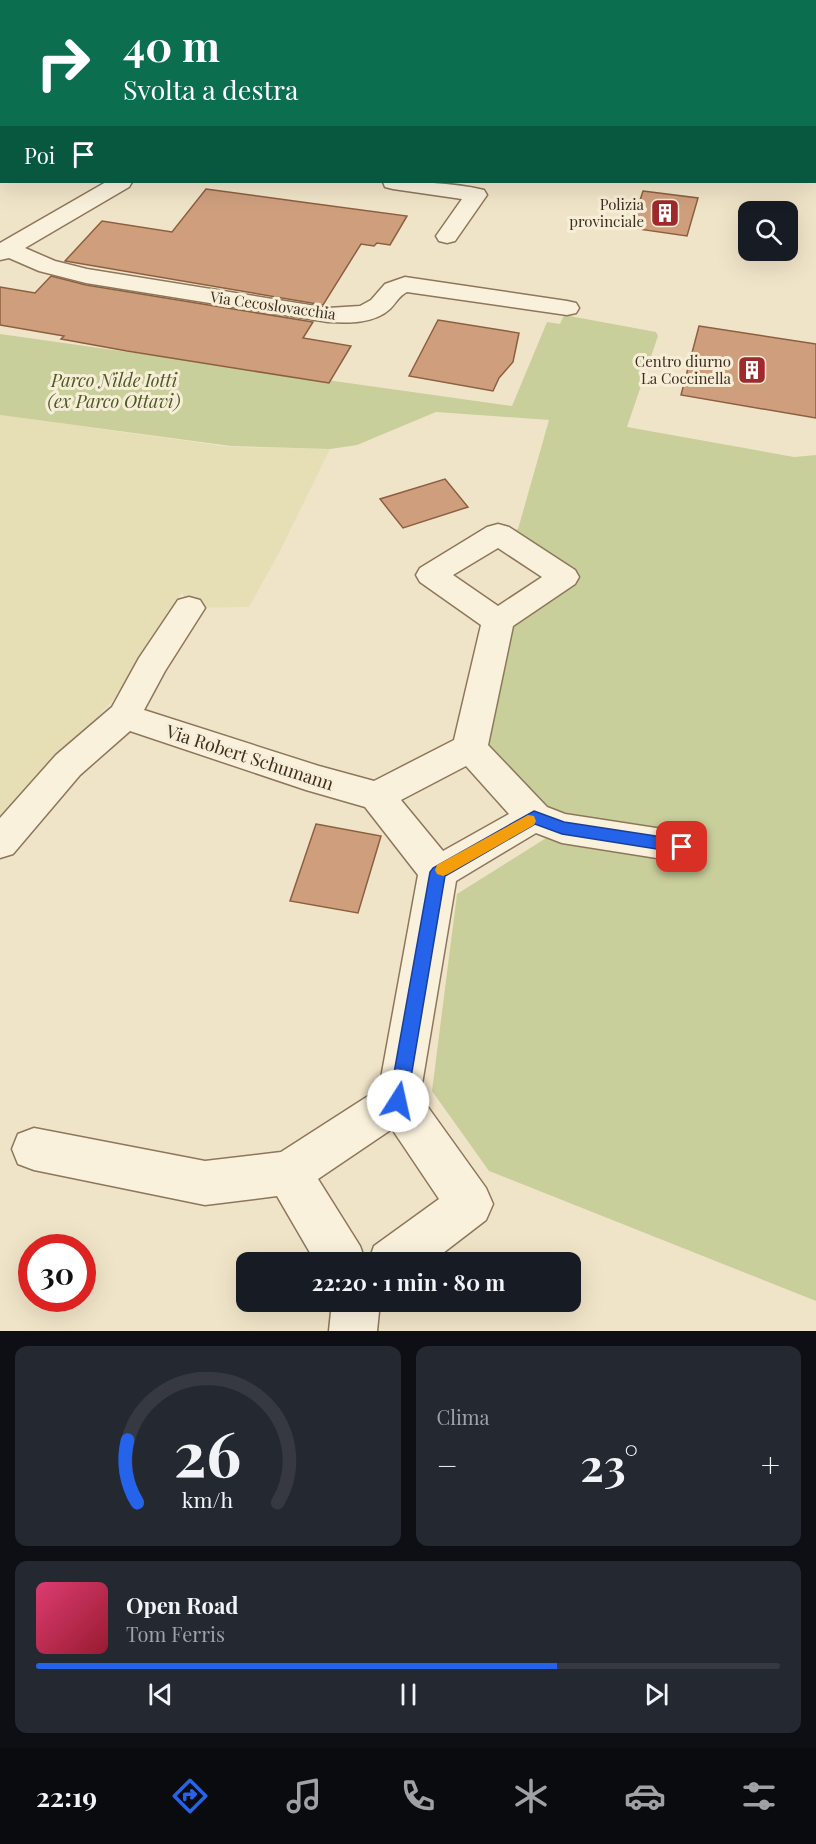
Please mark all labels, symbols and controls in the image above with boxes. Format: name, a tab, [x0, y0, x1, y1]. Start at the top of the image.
text: 40 m	[123, 17, 220, 73]
icon: right	[24, 24, 102, 102]
text: Svolta a destra	[123, 71, 298, 107]
icon: arrive	[67, 138, 100, 171]
text: Poi	[24, 140, 55, 170]
place label: Polizia provinciale	[569, 194, 645, 231]
building icon: Polizia provinciale	[649, 197, 681, 229]
map controls	[738, 201, 798, 261]
button: search	[738, 201, 798, 261]
street label: Via Cecoslovacchia	[208, 286, 338, 324]
place label: Centro diurno La Coccinella	[635, 351, 732, 388]
building icon: Centro diurno La Coccinella	[736, 354, 768, 386]
park label: Parco Nilde Iotti (ex Parco Ottavi)	[47, 368, 181, 413]
street label: Via Robert Schumann	[162, 718, 337, 795]
pin	[656, 821, 707, 872]
icon: arrive	[665, 830, 698, 863]
position arrow	[366, 1069, 430, 1133]
speed limit sign: 30	[18, 1234, 96, 1312]
text: 22:20 · 1 min · 80 m	[312, 1267, 505, 1297]
text: Clima	[437, 1403, 490, 1430]
text: 26	[174, 1409, 242, 1493]
text: 23°	[580, 1433, 638, 1493]
text: −	[437, 1442, 458, 1486]
text: +	[761, 1442, 780, 1486]
text: km/h	[182, 1485, 234, 1513]
text: Open Road	[126, 1590, 238, 1620]
text: Tom Ferris	[126, 1620, 225, 1647]
icon: previous	[144, 1678, 177, 1711]
icon: pause	[392, 1678, 425, 1711]
icon: next	[640, 1678, 673, 1711]
icon: directions	[169, 1775, 211, 1817]
icon: music	[283, 1775, 325, 1817]
icon: phone	[397, 1775, 439, 1817]
icon: climate	[510, 1775, 552, 1817]
icon: car	[624, 1775, 666, 1817]
icon: filters	[738, 1775, 780, 1817]
text: 22:19	[36, 1778, 97, 1814]

